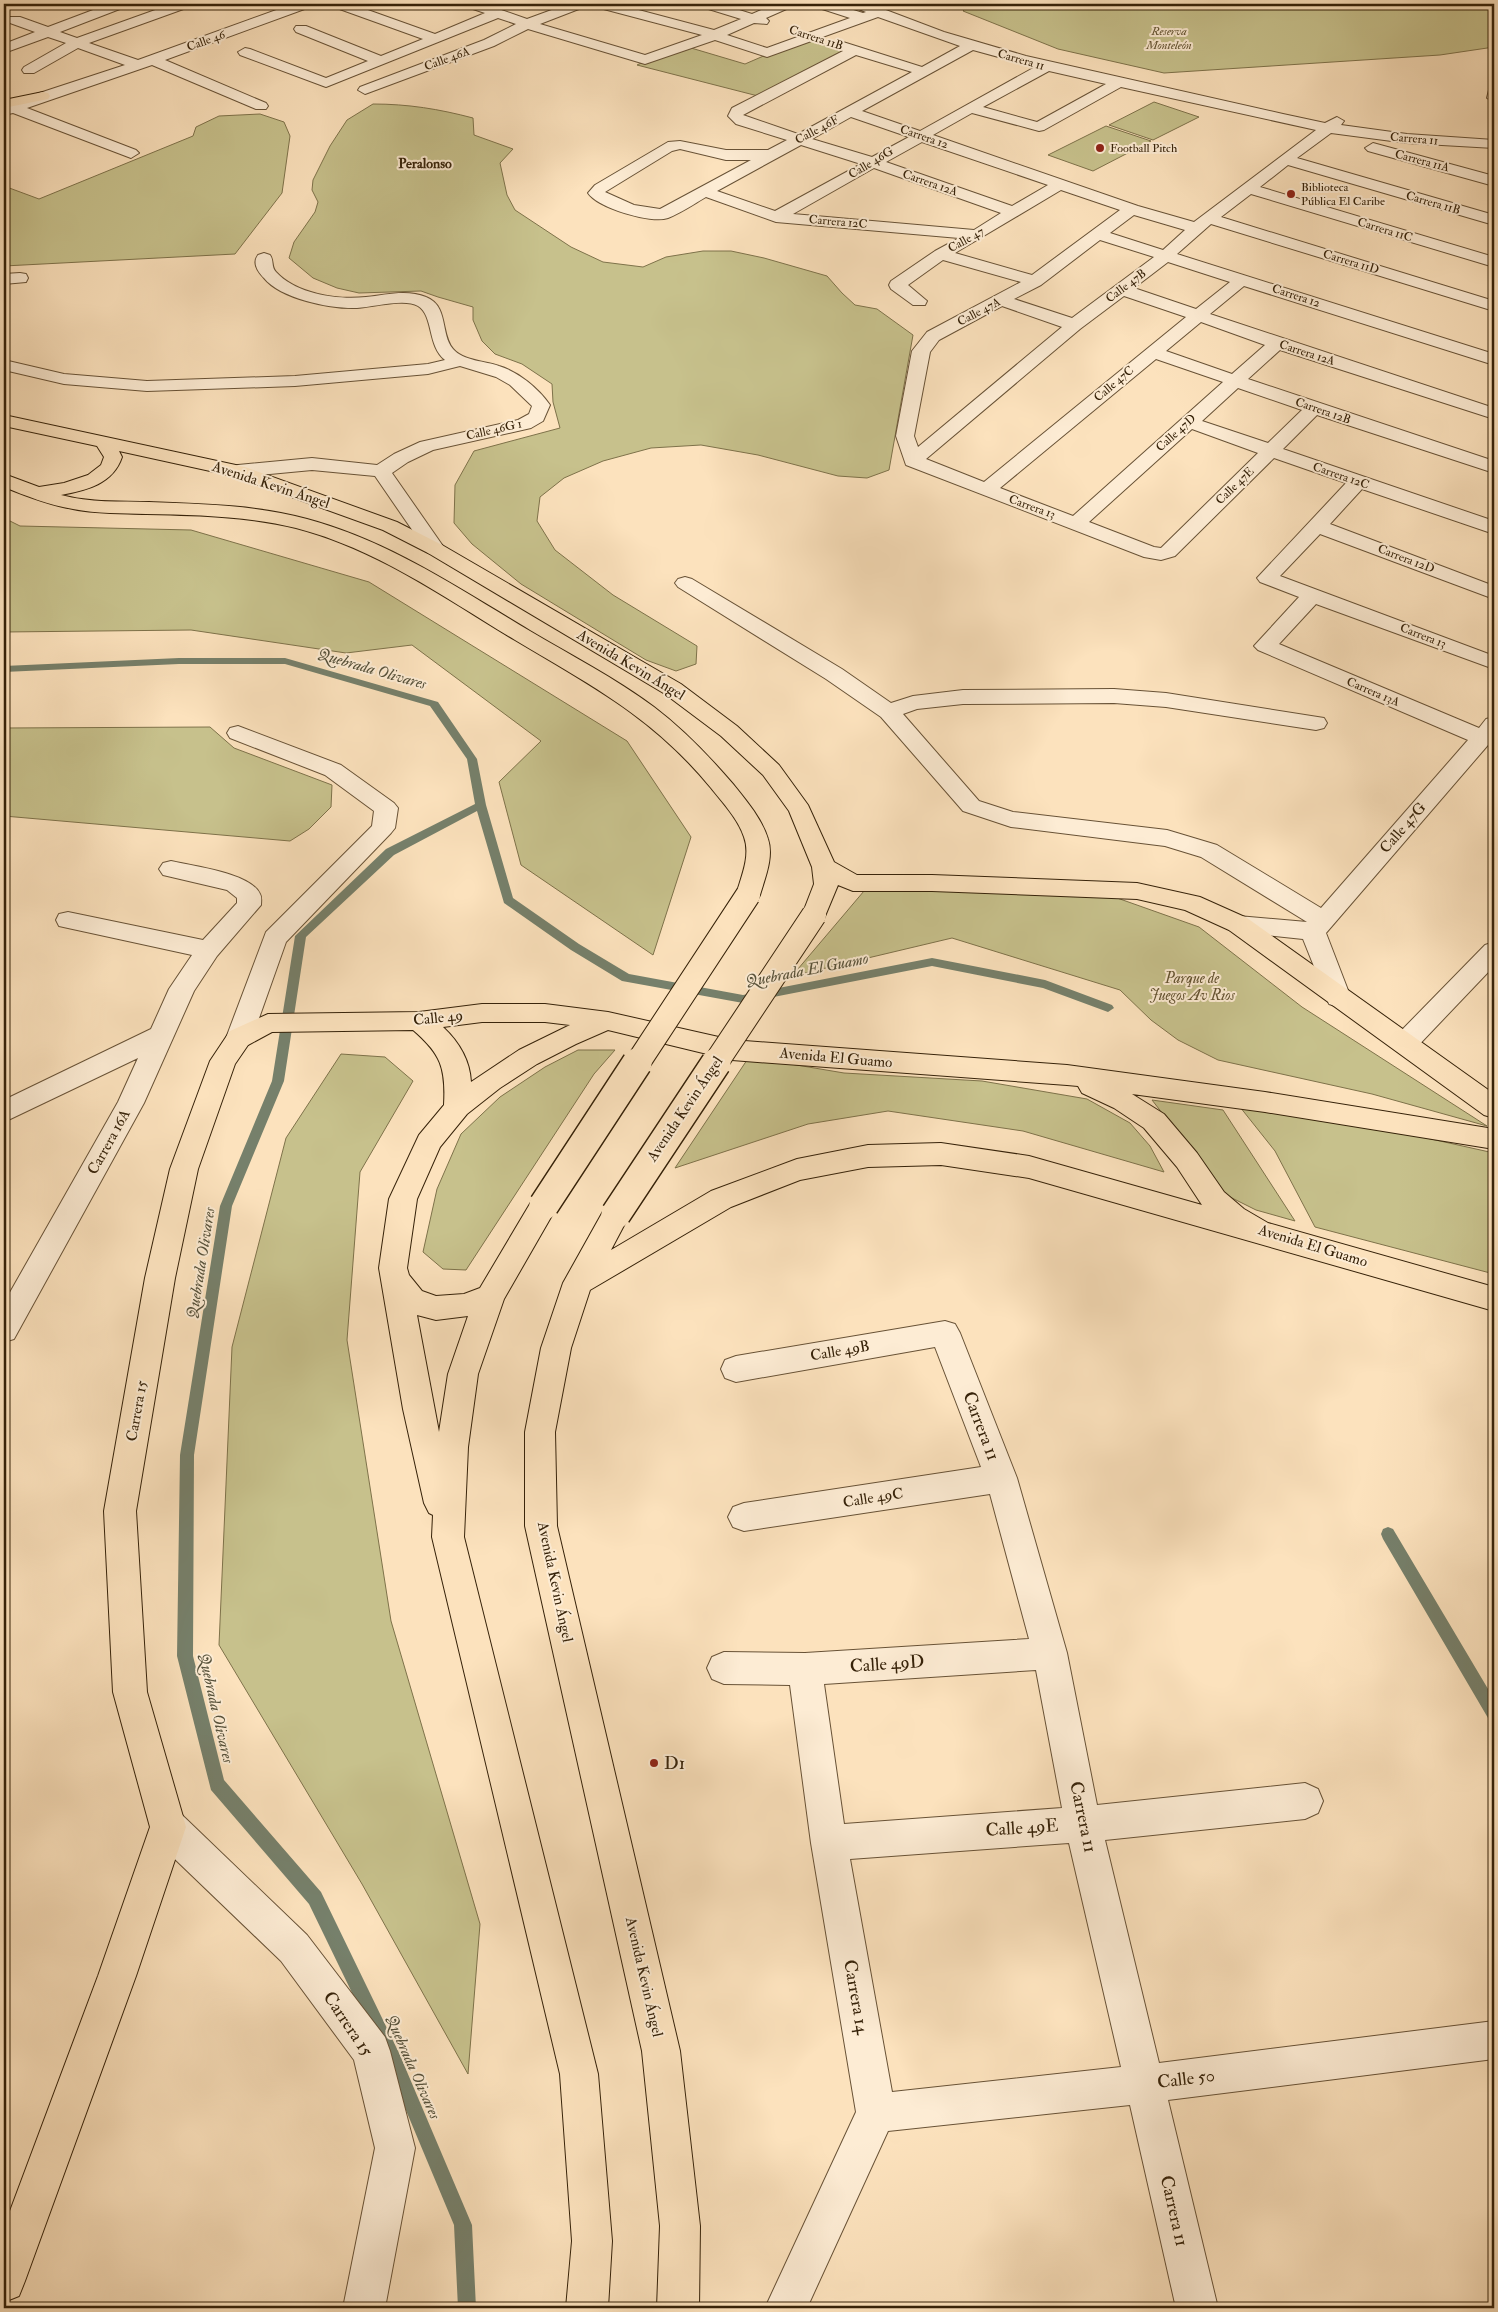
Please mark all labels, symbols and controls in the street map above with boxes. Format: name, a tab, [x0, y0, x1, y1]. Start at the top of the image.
street label: Carrera 11B	[787, 22, 845, 54]
park label: Reserva Monteleón	[1145, 24, 1192, 53]
street label: Calle 46	[185, 27, 228, 55]
street label: Calle 46A	[422, 44, 472, 74]
street label: Carrera 11	[996, 46, 1046, 74]
street label: Calle 46F	[793, 112, 842, 148]
street label: Carrera 12	[898, 122, 950, 152]
street label: Carrera 11	[1389, 129, 1439, 149]
place label: Football Pitch	[1110, 141, 1178, 156]
marker: Football Pitch	[1094, 142, 1106, 154]
street label: Calle 46G	[846, 144, 896, 182]
street label: Carrera 11A	[1393, 147, 1451, 176]
district label: Peralonso	[398, 155, 452, 172]
street label: Carrera 12A	[900, 167, 960, 200]
place label: Biblioteca Pública El Caribe	[1301, 180, 1385, 209]
marker: Biblioteca Pública El Caribe	[1285, 188, 1297, 200]
street label: Carrera 11B	[1404, 188, 1462, 218]
street label: Carrera 12C	[808, 212, 868, 232]
street label: Carrera 11C	[1356, 215, 1415, 246]
street label: Calle 47	[945, 224, 987, 256]
street label: Carrera 11D	[1321, 246, 1381, 278]
street label: Calle 47B	[1103, 266, 1149, 306]
street label: Carrera 12	[1270, 281, 1322, 311]
street label: Calle 47A	[955, 294, 1003, 330]
street label: Carrera 12A	[1277, 337, 1337, 369]
street label: Calle 47C	[1091, 363, 1137, 405]
street label: Carrera 12B	[1293, 395, 1353, 428]
street label: Calle 47D	[1153, 411, 1199, 455]
street label: Calle 46G 1	[465, 416, 523, 444]
street label: Avenida Kevin Ángel	[209, 455, 333, 513]
street label: Carrera 12C	[1311, 459, 1371, 493]
street label: Calle 47E	[1213, 464, 1258, 508]
street label: Carrera 13	[1007, 492, 1057, 522]
street label: Carrera 12D	[1375, 541, 1437, 577]
street label: Carrera 13	[1398, 620, 1448, 652]
street label: Avenida Kevin Ángel	[573, 623, 690, 705]
water label: Quebrada Olivares	[315, 644, 429, 694]
street label: Carrera 13A	[1344, 674, 1402, 710]
street label: Calle 47G	[1376, 798, 1431, 857]
water label: Quebrada El Guamo	[744, 948, 870, 992]
park label: Parque de Juegos Av Rios	[1149, 969, 1236, 1005]
street label: Calle 49	[412, 1006, 464, 1030]
street label: Avenida El Guamo	[778, 1044, 893, 1072]
street label: Avenida Kevin Ángel	[641, 1052, 727, 1166]
street label: Carrera 16A	[83, 1106, 135, 1178]
water label: Quebrada Olivares	[182, 1205, 220, 1320]
street label: Avenida El Guamo	[1255, 1220, 1370, 1272]
street label: Calle 49B	[809, 1336, 871, 1366]
street label: Carrera 15	[122, 1379, 152, 1443]
street label: Carrera 11	[957, 1388, 1005, 1464]
street label: Calle 49C	[841, 1484, 905, 1512]
street label: Avenida Kevin Ángel	[533, 1519, 579, 1644]
street label: Calle 49D	[849, 1650, 925, 1678]
water label: Quebrada Olivares	[194, 1651, 238, 1765]
place label: D1	[664, 1752, 685, 1775]
marker: D1	[648, 1757, 660, 1769]
street label: Carrera 11	[1064, 1779, 1102, 1855]
street label: Calle 49E	[985, 1814, 1059, 1842]
street label: Avenida Kevin Ángel	[621, 1914, 669, 2039]
street label: Carrera 14	[838, 1958, 874, 2037]
street label: Carrera 15	[318, 1987, 378, 2061]
water label: Quebrada Olivares	[381, 2012, 445, 2123]
street label: Calle 50	[1156, 2064, 1216, 2094]
street label: Carrera 11	[1155, 2173, 1193, 2249]

